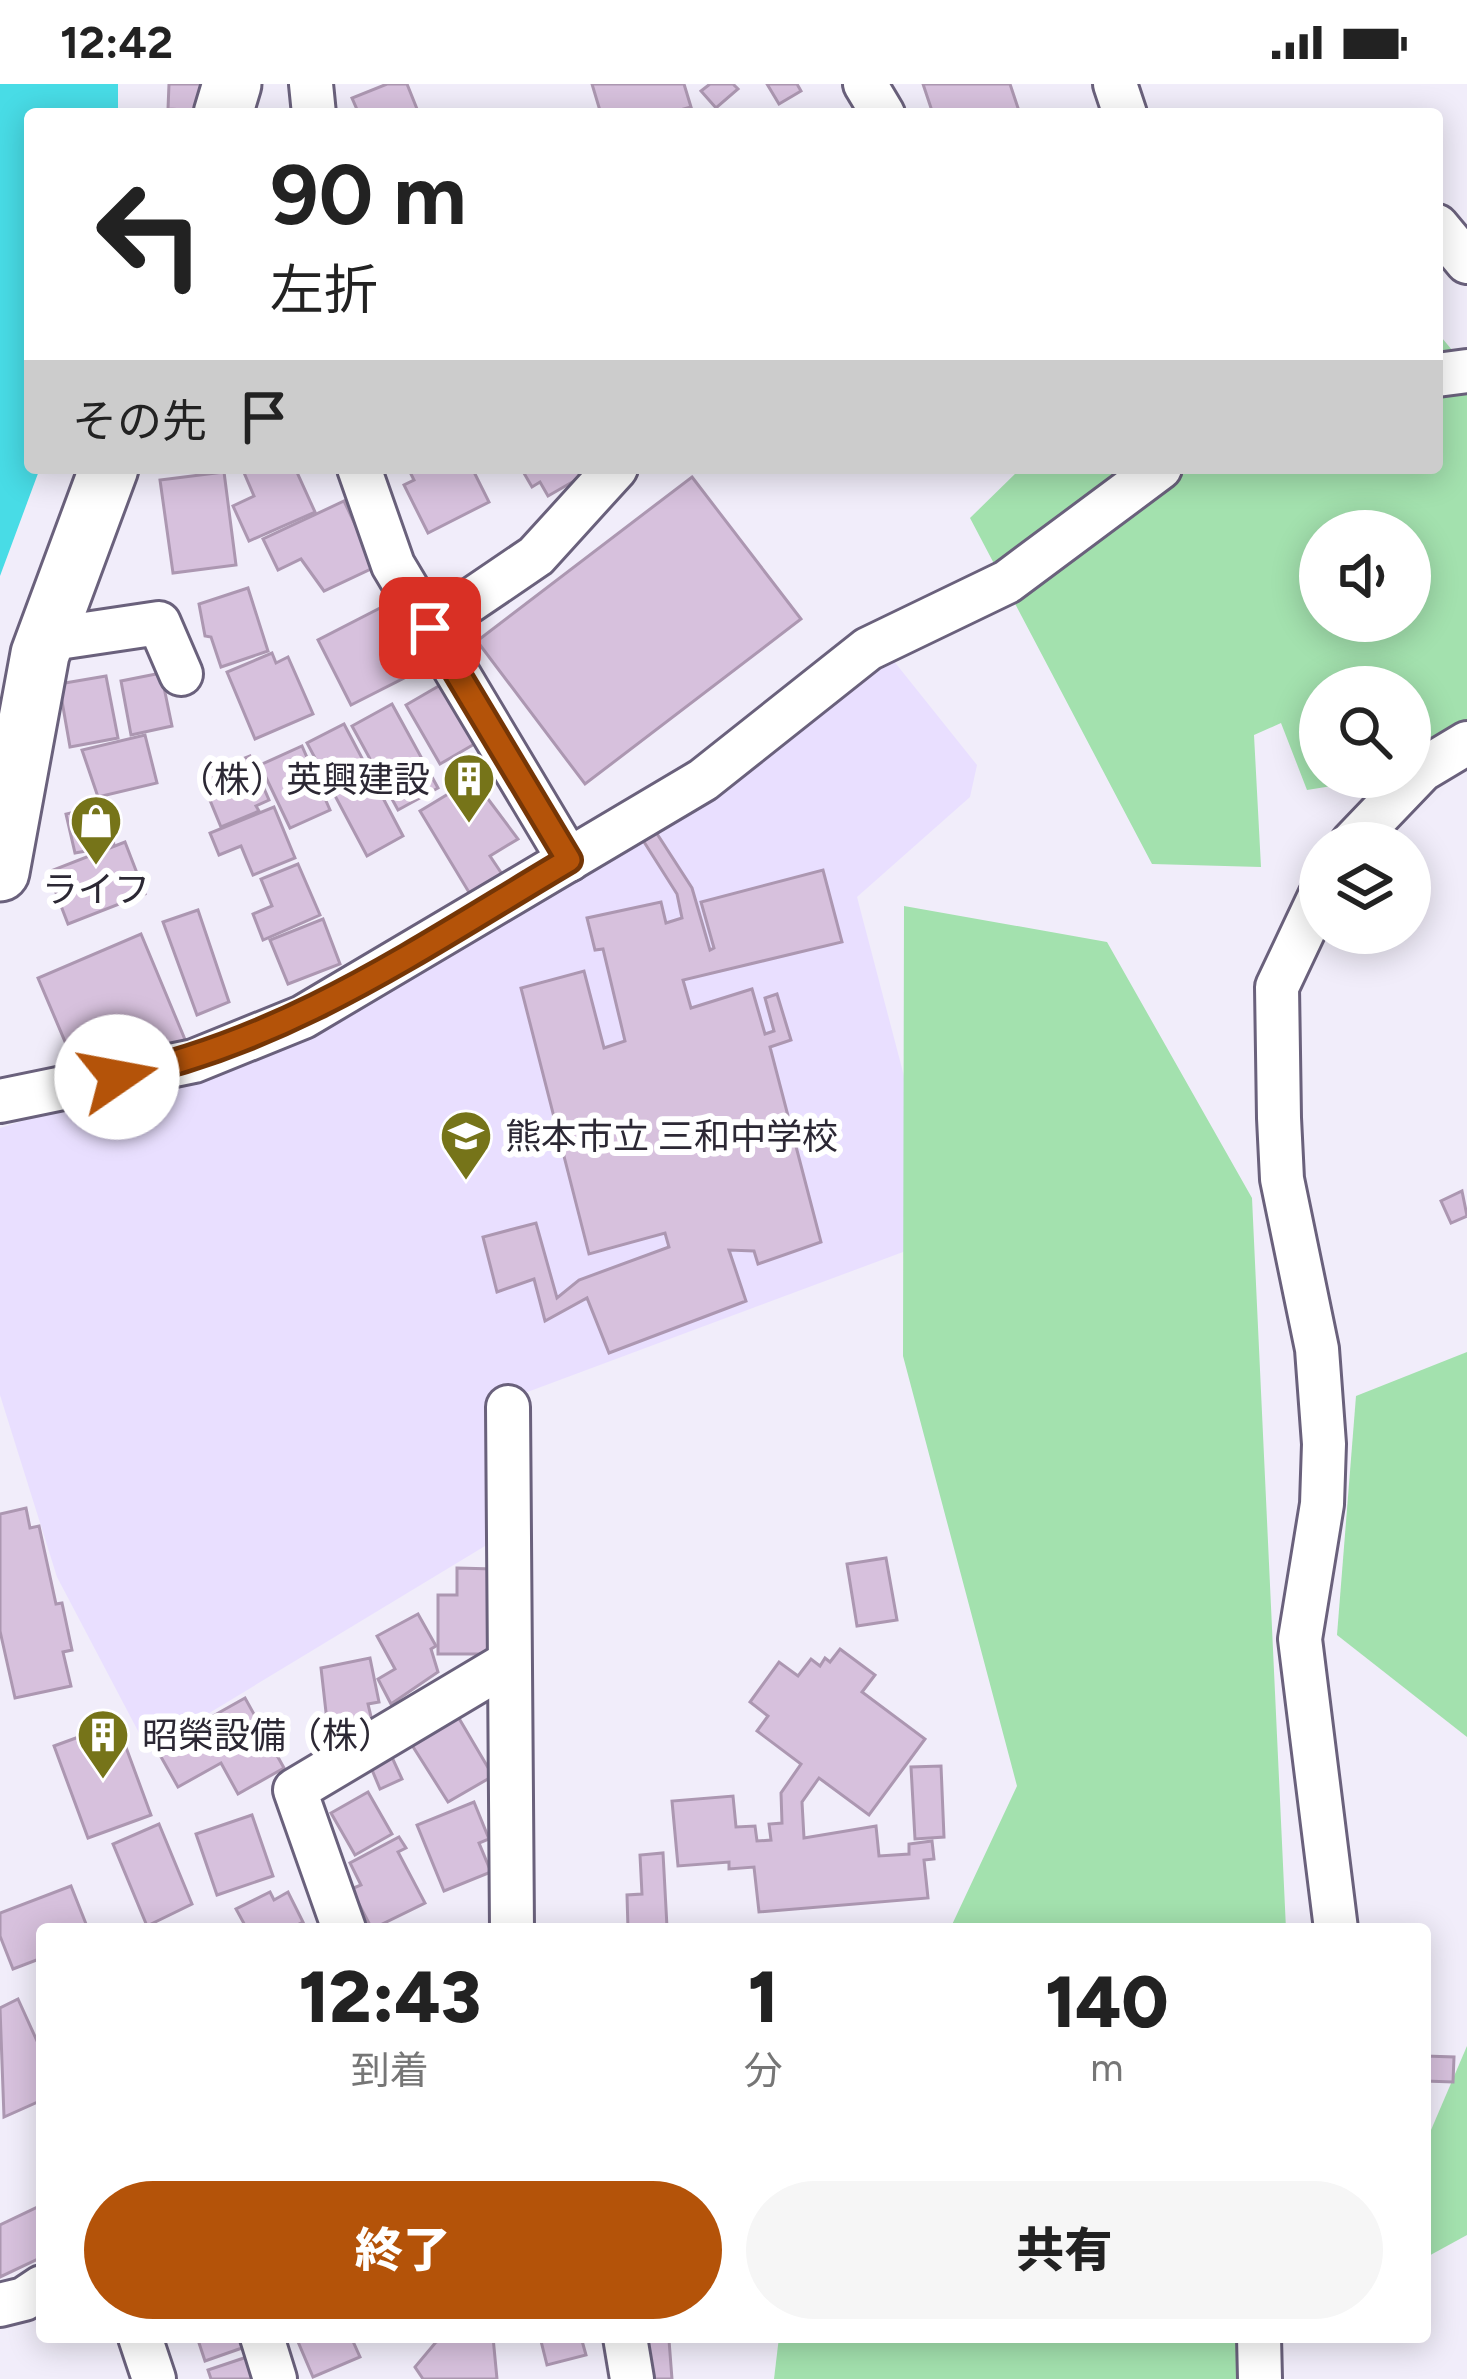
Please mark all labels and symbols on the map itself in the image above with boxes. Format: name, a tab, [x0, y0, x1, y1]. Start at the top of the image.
pin	[379, 577, 481, 679]
building icon: （株）英興建設	[441, 751, 497, 825]
place label: （株）英興建設	[178, 758, 430, 801]
shop icon: ライフ	[68, 793, 124, 867]
place label: ライフ	[42, 868, 150, 911]
position arrow	[54, 1014, 180, 1140]
school or university icon: 熊本市立 三和中学校	[438, 1108, 494, 1182]
place label: 熊本市立 三和中学校	[505, 1115, 838, 1158]
building icon: 昭榮設備（株）	[75, 1707, 131, 1781]
place label: 昭榮設備（株）	[142, 1714, 394, 1757]

